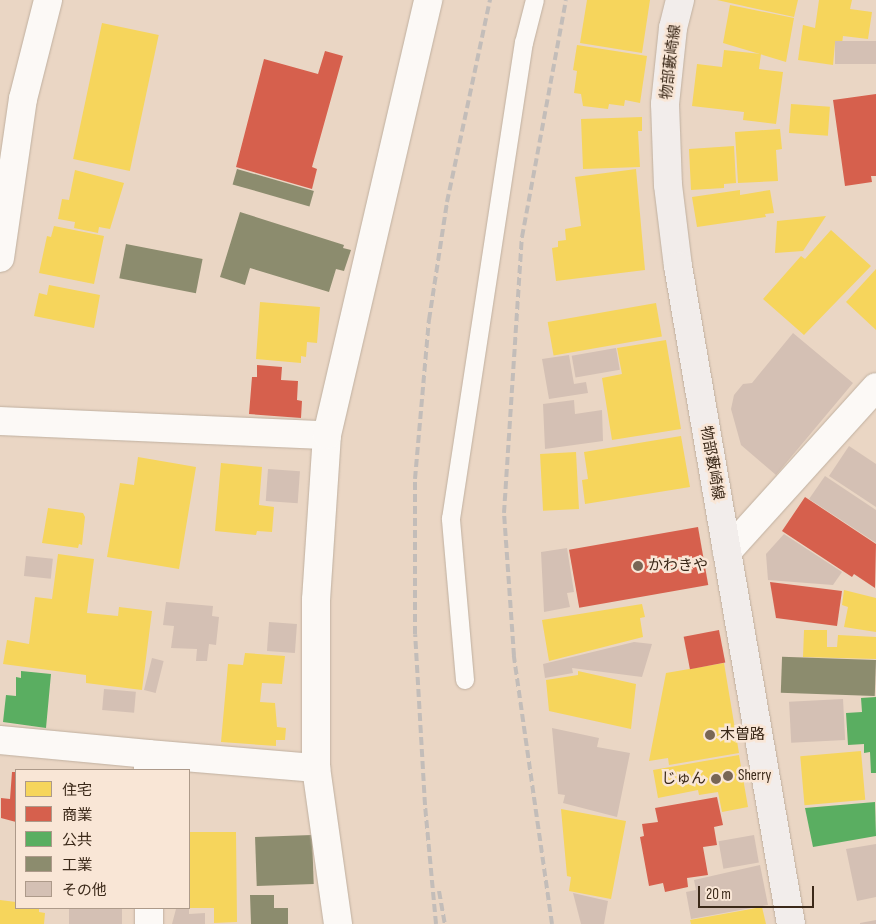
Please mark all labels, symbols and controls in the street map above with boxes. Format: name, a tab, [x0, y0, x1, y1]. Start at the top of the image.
street label: 物部藪崎線	[657, 24, 685, 100]
street label: 物部藪崎線	[697, 425, 727, 501]
place label: かわきや	[648, 557, 708, 575]
marker: かわきや	[632, 560, 644, 572]
place label: 木曽路	[720, 726, 765, 744]
marker: 木曽路	[704, 729, 716, 741]
place label: Sherry	[738, 767, 771, 785]
legend	[15, 769, 190, 909]
place label: じゅん	[661, 770, 706, 788]
marker: Sherry	[722, 770, 734, 782]
marker: じゅん	[710, 773, 722, 785]
text: 住宅	[62, 781, 92, 800]
text: 商業	[62, 806, 92, 825]
text: 公共	[62, 831, 92, 850]
text: 工業	[62, 856, 92, 875]
scale bar	[701, 876, 817, 908]
text: その他	[62, 881, 107, 900]
text: 20 m	[706, 885, 731, 904]

